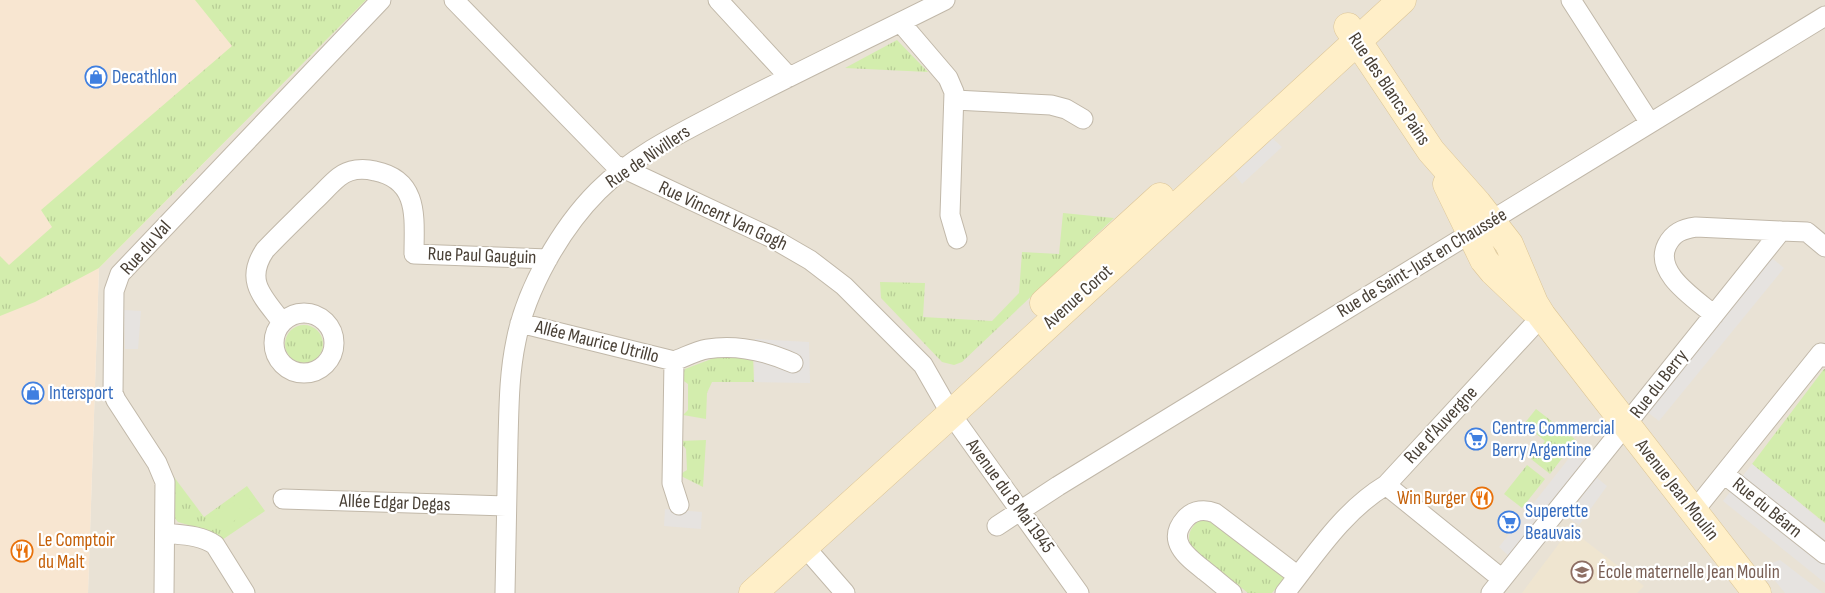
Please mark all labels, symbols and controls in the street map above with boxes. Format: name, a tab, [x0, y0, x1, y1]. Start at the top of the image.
street label: Rue des Blancs Pains	[1343, 28, 1435, 150]
shop icon: Decathlon	[84, 65, 108, 89]
place label: Decathlon	[112, 66, 177, 89]
street label: Rue de Nivillers	[601, 120, 695, 194]
street label: Rue Vincent Van Gogh	[655, 176, 791, 256]
street label: Rue de Saint-Just en Chaussée	[1333, 203, 1511, 323]
street label: Rue du Val	[116, 216, 176, 280]
street label: Rue Paul Gauguin	[427, 243, 537, 269]
street label: Avenue Corot	[1038, 260, 1118, 335]
street label: Allée Maurice Utrillo	[532, 315, 661, 368]
street label: Rue du Berry	[1625, 345, 1693, 423]
shop icon: Intersport	[21, 381, 45, 405]
place label: Intersport	[49, 382, 114, 405]
street label: Rue d'Auvergne	[1399, 382, 1483, 468]
place label: Centre Commercial Berry Argentine	[1492, 417, 1615, 462]
supermarket icon: Centre Commercial Berry Argentine	[1464, 427, 1488, 451]
street label: Avenue du 8 Mai 1945	[960, 434, 1059, 558]
street label: Avenue Jean Moulin	[1630, 434, 1724, 545]
street label: Rue du Béarn	[1727, 473, 1807, 543]
restaurant icon: Win Burger	[1470, 486, 1494, 510]
place label: Win Burger	[1397, 487, 1467, 510]
street label: Allée Edgar Degas	[338, 490, 451, 516]
place label: Superette Beauvais	[1525, 500, 1588, 545]
supermarket icon: Superette Beauvais	[1497, 510, 1521, 534]
place label: Le Comptoir du Malt	[38, 529, 116, 574]
restaurant icon: Le Comptoir du Malt	[10, 539, 34, 563]
school or university icon: École maternelle Jean Moulin	[1570, 560, 1594, 584]
place label: École maternelle Jean Moulin	[1598, 561, 1780, 584]

